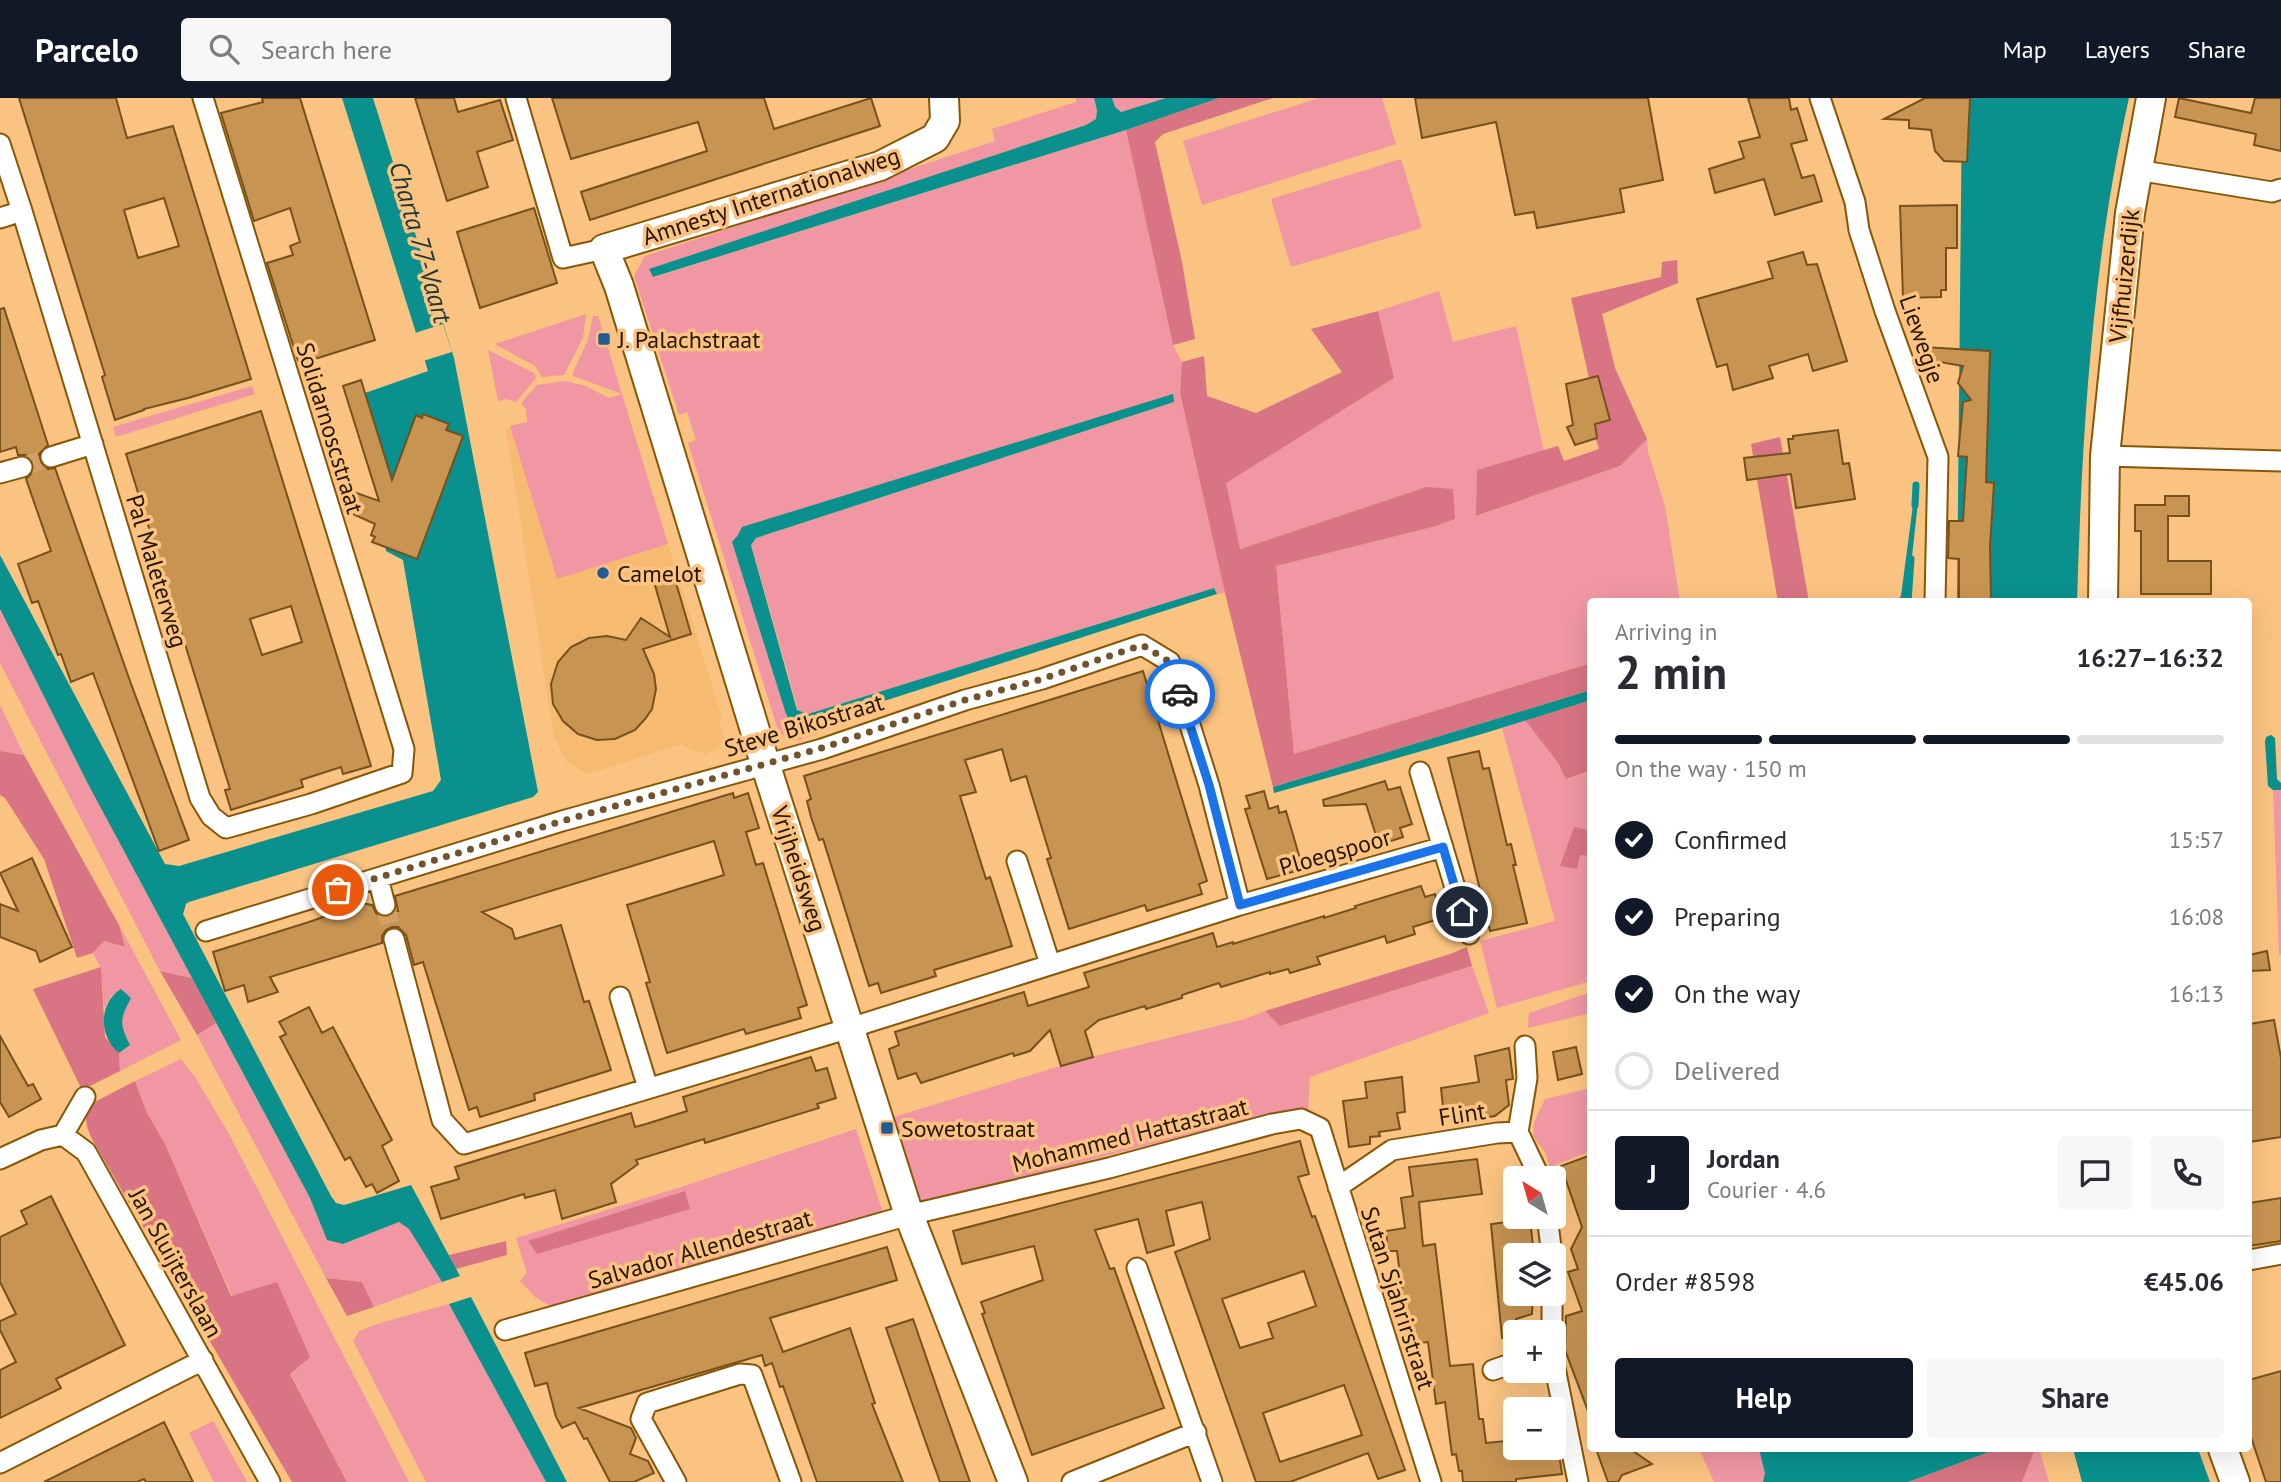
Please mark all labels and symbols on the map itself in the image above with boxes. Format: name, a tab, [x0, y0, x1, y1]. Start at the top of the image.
street label: Amnesty Internationalweg	[638, 140, 904, 252]
water label: Charta 77-Vaart	[382, 158, 460, 328]
street label: Vijfhuizerdijk	[2101, 207, 2147, 346]
street label: Liewegje	[1892, 291, 1952, 387]
place label: J. Palachstraat	[617, 324, 760, 355]
marker: J. Palachstraat	[596, 331, 612, 347]
street label: Solidarnoscstraat	[289, 339, 371, 517]
street label: Pal Maleterweg	[119, 491, 195, 651]
place label: Camelot	[617, 558, 702, 589]
marker: Camelot	[595, 565, 611, 581]
courier	[1145, 659, 1215, 729]
street label: Steve Bikostraat	[721, 686, 887, 764]
street label: Vrijheidsweg	[764, 801, 834, 936]
street label: Ploegspoor	[1275, 821, 1395, 883]
pin	[308, 860, 368, 920]
pin	[1432, 882, 1492, 942]
street label: Mohammed Hattastraat	[1009, 1091, 1251, 1179]
street label: Flint	[1436, 1095, 1488, 1133]
place label: Sowetostraat	[901, 1113, 1035, 1144]
marker: Sowetostraat	[879, 1120, 895, 1136]
north arrow	[1503, 1166, 1566, 1228]
street label: Jan Sluijterslaan	[122, 1182, 230, 1343]
street label: Salvador Allendestraat	[584, 1202, 816, 1296]
street label: Sutan Sjahrirstraat	[1354, 1203, 1442, 1393]

